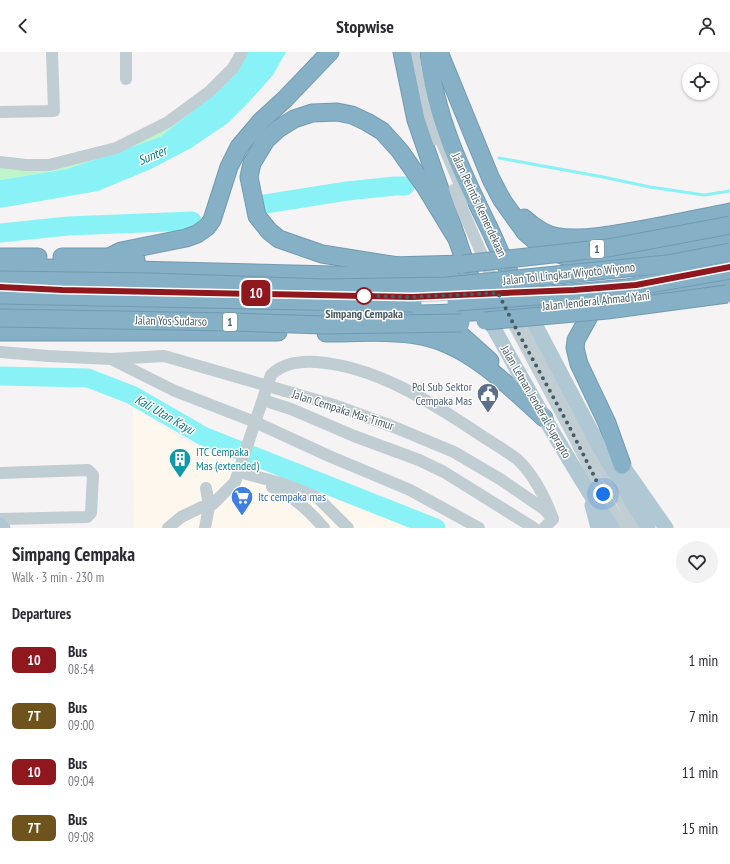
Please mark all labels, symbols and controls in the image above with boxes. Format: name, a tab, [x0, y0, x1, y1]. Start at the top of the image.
icon: back	[12, 15, 34, 37]
text: Stopwise	[336, 15, 394, 38]
icon: person	[696, 15, 718, 37]
map controls	[682, 64, 718, 100]
button: locate	[682, 64, 718, 100]
water label: Sunter	[135, 141, 171, 169]
street label: Jalan Perintis Kemerdekaan	[448, 150, 510, 259]
road number: 1	[590, 240, 604, 258]
street label: Jalan Tol Lingkar Wiyoto Wiyono	[501, 259, 636, 288]
line badge: 10	[238, 280, 274, 306]
text: 10	[249, 284, 263, 302]
marker: Simpang Cempaka	[355, 287, 373, 305]
street label: Jalan Jenderal Ahmad Yani	[540, 287, 650, 314]
place label: Simpang Cempaka	[325, 306, 403, 321]
street label: Jalan Yos Sudarso	[134, 312, 207, 329]
road number: 1	[223, 313, 237, 331]
street label: Jalan Letnan Jenderal Suprapto	[498, 342, 575, 461]
place label: Pol Sub Sektor Cempaka Mas	[412, 379, 473, 408]
public building icon: Pol Sub Sektor Cempaka Mas	[475, 381, 501, 414]
street label: Jalan Cempaka Mas Timur	[289, 386, 397, 433]
water label: Kali Utan Kayu	[132, 391, 199, 439]
place label: ITC Cempaka Mas (extended)	[196, 444, 259, 473]
building icon: ITC Cempaka Mas (extended)	[167, 446, 193, 479]
supermarket icon: Itc cempaka mas	[229, 484, 255, 517]
your location	[593, 484, 613, 504]
place label: Itc cempaka mas	[258, 489, 326, 504]
button: heart	[676, 541, 718, 583]
text: Simpang Cempaka	[12, 542, 135, 566]
text: Walk · 3 min · 230 m	[12, 569, 104, 586]
text: Departures	[12, 604, 71, 623]
text: Bus	[68, 642, 87, 661]
text: 10	[27, 651, 41, 669]
text: 1 min	[688, 651, 718, 670]
text: 08:54	[68, 661, 94, 678]
text: Bus	[68, 698, 87, 717]
text: 7T	[27, 707, 41, 725]
text: 7 min	[689, 707, 718, 726]
text: 09:00	[68, 717, 94, 734]
text: Bus	[68, 754, 87, 773]
text: 10	[27, 763, 41, 781]
text: 11 min	[682, 763, 718, 782]
text: 09:04	[68, 773, 94, 790]
text: Bus	[68, 810, 87, 829]
text: 7T	[27, 819, 41, 837]
text: 15 min	[682, 819, 718, 838]
text: 09:08	[68, 829, 94, 846]

